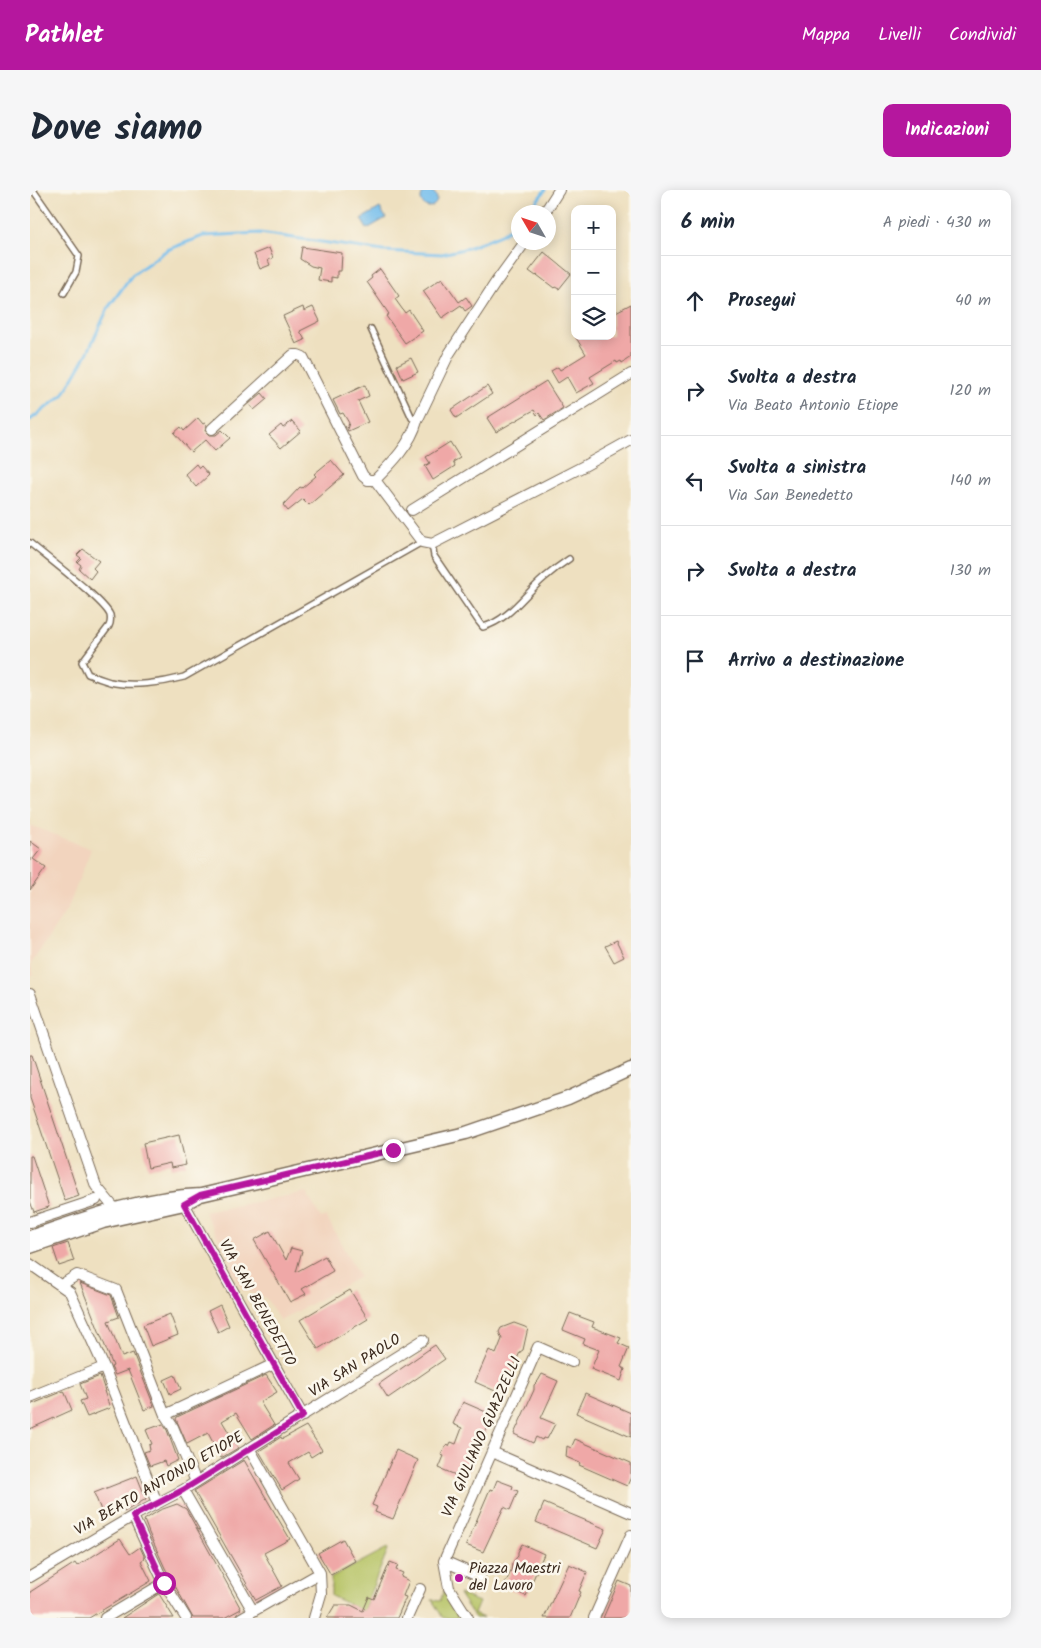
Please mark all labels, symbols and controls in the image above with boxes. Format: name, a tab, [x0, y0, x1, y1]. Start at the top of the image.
text: Pathlet	[25, 16, 104, 55]
text: Mappa	[802, 21, 850, 50]
text: Livelli	[878, 21, 921, 50]
text: Condividi	[949, 21, 1016, 50]
text: Dove siamo	[30, 102, 203, 158]
button: Indicazioni	[883, 104, 1011, 157]
north arrow	[511, 205, 556, 250]
map controls	[571, 205, 616, 340]
button: +	[571, 205, 616, 250]
text: 6 min	[681, 206, 735, 239]
text: A piedi · 430 m	[883, 210, 991, 235]
button: −	[571, 250, 616, 295]
text: Prosegui	[728, 286, 795, 316]
icon: ahead	[681, 287, 709, 315]
text: 40 m	[955, 288, 991, 313]
button: layers	[571, 295, 616, 340]
text: Svolta a destra	[728, 363, 856, 393]
icon: right	[681, 377, 709, 405]
text: 120 m	[950, 378, 991, 403]
text: Via Beato Antonio Etiope	[728, 393, 898, 418]
text: Svolta a sinistra	[728, 453, 866, 483]
icon: left	[681, 467, 709, 495]
text: 140 m	[950, 468, 991, 493]
text: Via San Benedetto	[728, 483, 853, 508]
text: Svolta a destra	[728, 556, 856, 586]
icon: right	[681, 557, 709, 585]
text: 130 m	[950, 558, 991, 583]
text: Arrivo a destinazione	[728, 646, 904, 676]
icon: arrive	[681, 647, 709, 675]
route end	[382, 1139, 405, 1162]
street label: VIA SAN BENEDETTO	[212, 1235, 302, 1371]
street label: VIA SAN PAOLO	[304, 1328, 406, 1404]
street label: VIA GIULIANO GUAZZELLI	[436, 1353, 528, 1521]
street label: VIA BEATO ANTONIO ETIOPE	[70, 1425, 249, 1543]
place label: Piazza Maestri del Lavoro	[469, 1557, 562, 1598]
route start	[153, 1572, 176, 1595]
marker: Piazza Maestri del Lavoro	[453, 1572, 465, 1584]

